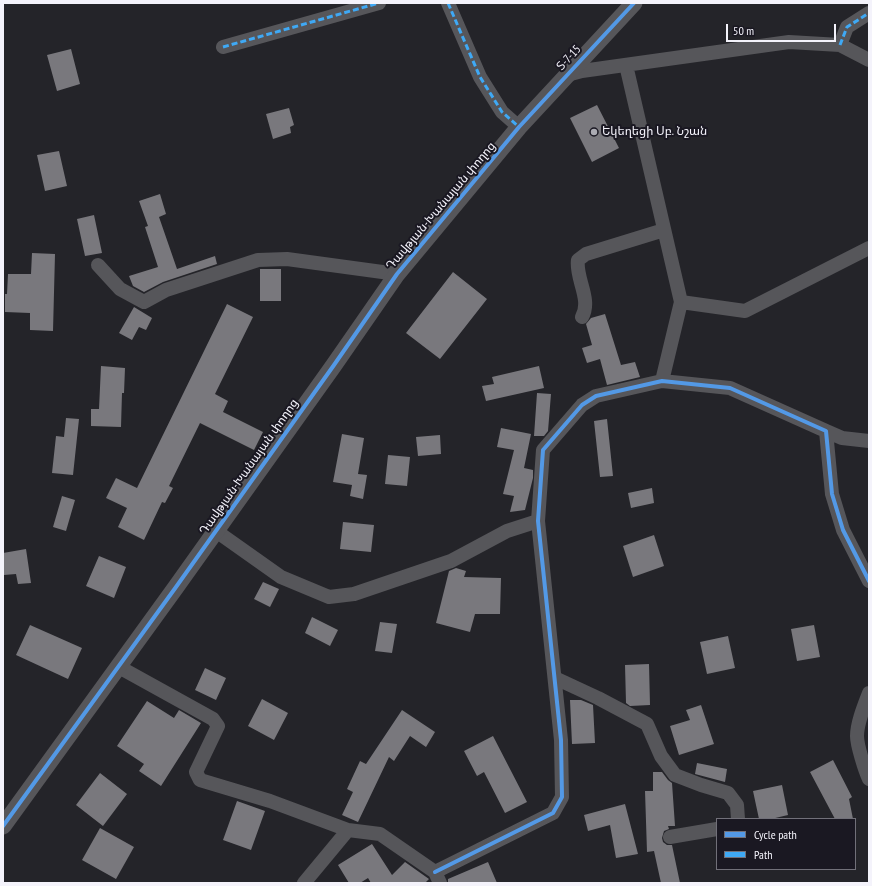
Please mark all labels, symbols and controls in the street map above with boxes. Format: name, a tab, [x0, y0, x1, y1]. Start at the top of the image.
scale bar	[728, 16, 838, 42]
text: 50 m	[733, 23, 754, 38]
street label: Տ-7-15	[554, 42, 584, 74]
place label: Եկեղեցի Սբ. Նշան	[602, 125, 707, 139]
marker: Եկեղեցի Սբ. Նշան	[589, 127, 599, 137]
street label: Դավթյան-Խանայան փողոց	[383, 139, 499, 273]
street label: Դավթյան-Խանայան փողոց	[196, 396, 302, 538]
legend	[716, 818, 856, 870]
text: Cycle path	[754, 827, 797, 842]
text: Path	[754, 847, 772, 862]

